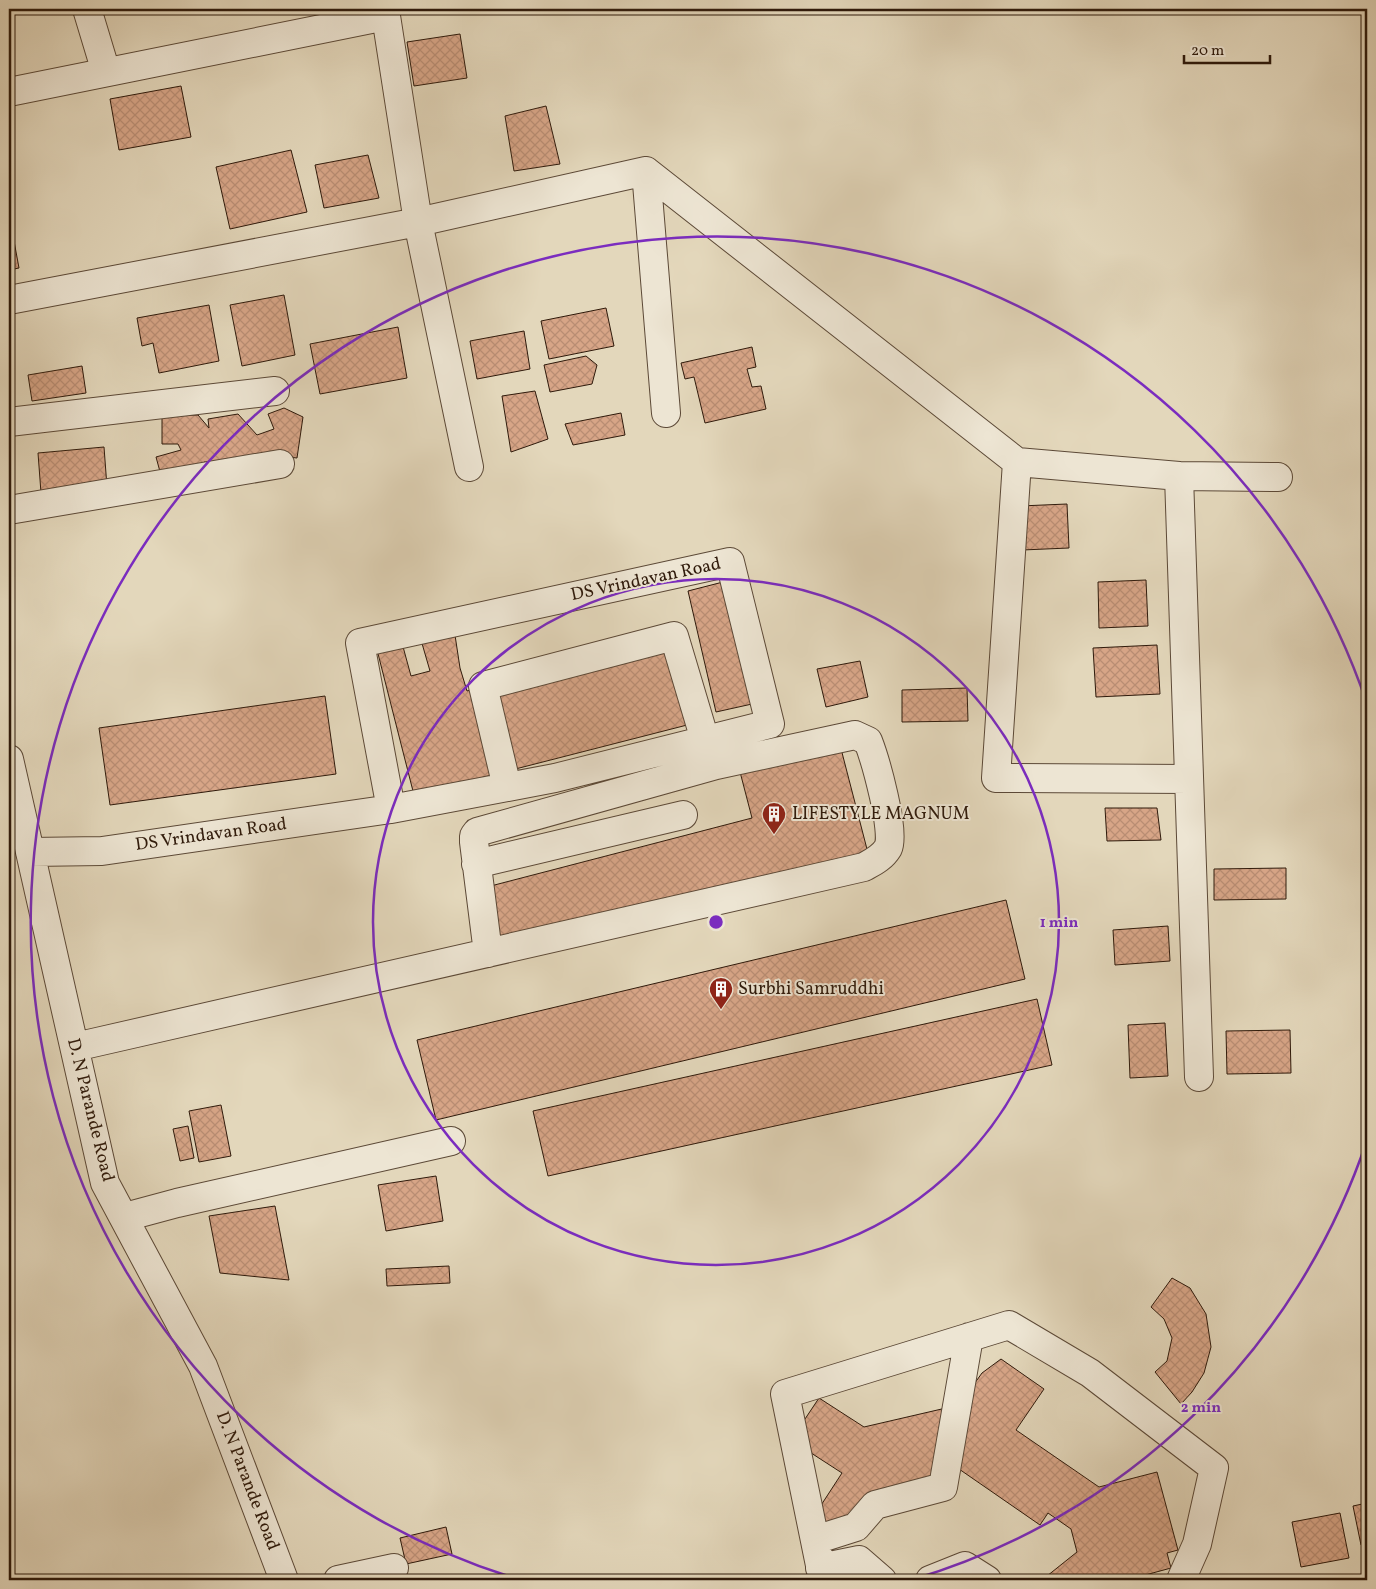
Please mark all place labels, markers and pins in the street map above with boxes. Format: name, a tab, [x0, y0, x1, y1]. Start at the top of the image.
building icon: LIFESTYLE MAGNUM	[761, 801, 787, 835]
place label: LIFESTYLE MAGNUM	[792, 802, 970, 827]
centre of rings	[707, 913, 725, 931]
building icon: Surbhi Samruddhi	[708, 976, 734, 1010]
place label: Surbhi Samruddhi	[738, 977, 884, 1002]

